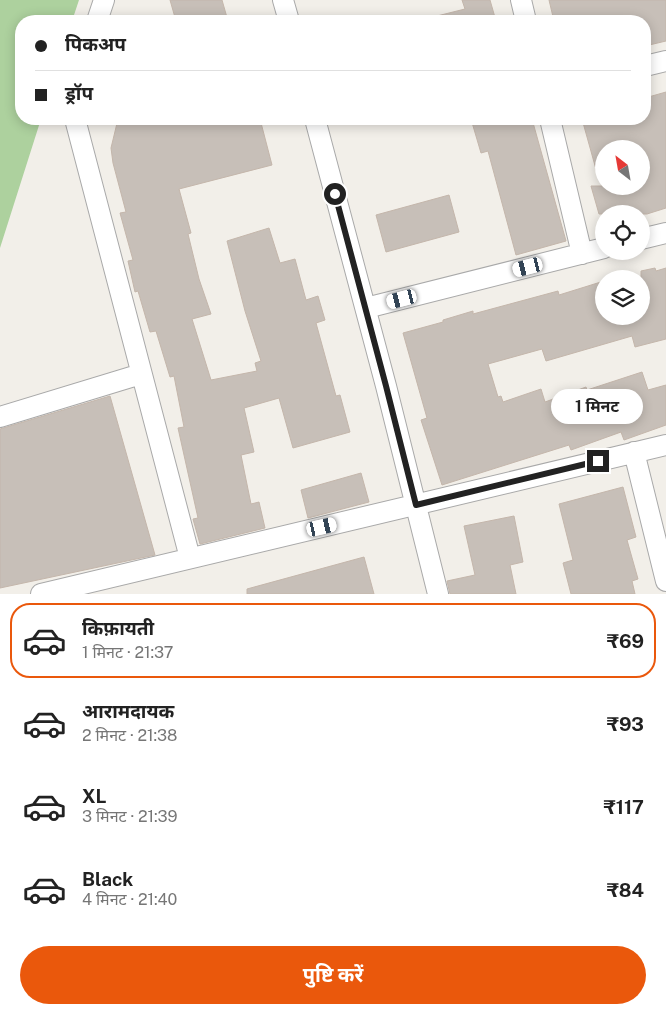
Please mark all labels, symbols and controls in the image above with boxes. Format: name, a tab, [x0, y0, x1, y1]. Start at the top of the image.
text: पिकअप	[65, 33, 126, 55]
text: ड्रॉप	[65, 82, 93, 104]
north arrow	[595, 140, 650, 195]
map controls	[595, 140, 650, 325]
route start	[324, 183, 346, 205]
button: locate	[595, 205, 650, 260]
car	[511, 256, 544, 278]
button: layers	[595, 270, 650, 325]
car	[385, 288, 418, 310]
callout: 1 मिनट	[552, 388, 644, 424]
text: 1 मिनट	[575, 397, 619, 416]
route end	[587, 450, 609, 472]
car	[305, 516, 338, 538]
text: किफ़ायती	[82, 617, 154, 639]
icon: car	[22, 618, 67, 663]
text: ₹69	[607, 630, 644, 652]
text: 1 मिनट · 21:37	[82, 643, 173, 662]
text: आरामदायक	[82, 700, 174, 722]
icon: car	[22, 701, 67, 746]
text: ₹93	[607, 713, 644, 735]
text: 2 मिनट · 21:38	[82, 726, 177, 745]
icon: car	[22, 784, 67, 829]
text: XL	[82, 785, 107, 807]
text: ₹117	[604, 796, 644, 818]
text: 3 मिनट · 21:39	[82, 807, 178, 826]
icon: car	[22, 867, 67, 912]
text: Black	[82, 868, 133, 890]
text: ₹84	[607, 879, 644, 901]
text: 4 मिनट · 21:40	[82, 890, 177, 909]
button: पुष्टि करें	[20, 946, 646, 1004]

